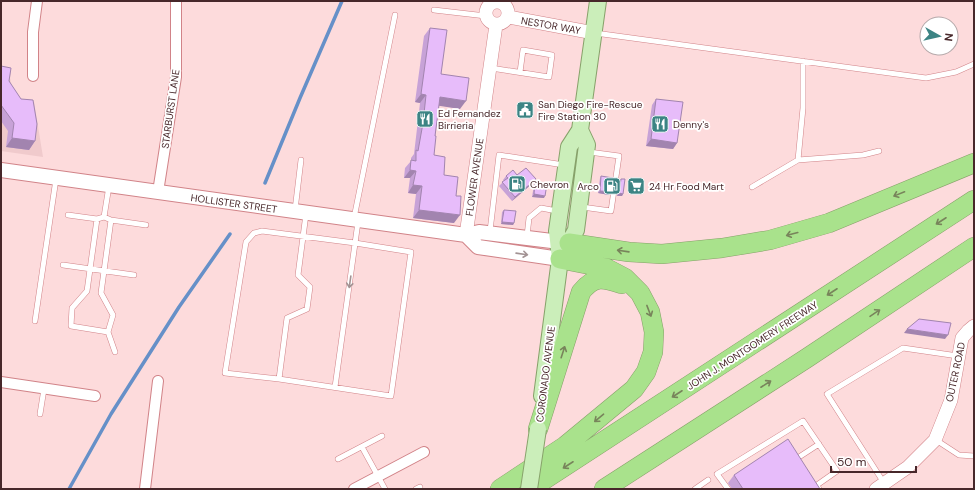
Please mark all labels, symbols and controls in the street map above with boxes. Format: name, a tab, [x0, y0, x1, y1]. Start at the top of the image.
street label: NESTOR WAY	[520, 14, 582, 37]
north arrow	[919, 16, 959, 56]
text: N	[941, 32, 956, 42]
street label: STARBURST LANE	[158, 68, 183, 150]
place label: San Diego Fire-Rescue Fire Station 30	[538, 98, 643, 123]
public building icon: San Diego Fire-Rescue Fire Station 30	[515, 100, 535, 120]
place label: Ed Fernandez Birrieria	[438, 107, 501, 132]
restaurant icon: Ed Fernandez Birrieria	[415, 109, 435, 129]
restaurant icon: Denny's	[650, 114, 670, 134]
place label: Denny's	[673, 118, 709, 131]
street label: FLOWER AVENUE	[463, 137, 486, 217]
fuel station icon: Chevron	[507, 174, 527, 194]
fuel station icon: Arco	[602, 176, 622, 196]
supermarket icon: 24 Hr Food Mart	[626, 176, 646, 196]
place label: Chevron	[530, 178, 569, 191]
place label: Arco	[577, 180, 599, 193]
place label: 24 Hr Food Mart	[649, 180, 724, 193]
street label: HOLLISTER STREET	[190, 191, 278, 216]
one-way arrow	[894, 191, 906, 198]
one-way arrow	[936, 217, 947, 225]
one-way arrow	[786, 230, 799, 238]
one-way arrow	[617, 247, 630, 255]
one-way arrow	[516, 250, 529, 258]
one-way arrow	[346, 275, 353, 288]
one-way arrow	[827, 288, 838, 296]
street label: JOHN J. MONTGOMERY FREEWAY	[684, 298, 820, 393]
one-way arrow	[645, 304, 653, 316]
one-way arrow	[869, 309, 880, 317]
street label: CORONADO AVENUE	[533, 325, 558, 423]
street label: OUTER ROAD	[943, 341, 968, 403]
one-way arrow	[560, 346, 567, 359]
one-way arrow	[761, 380, 772, 389]
one-way arrow	[671, 390, 682, 398]
one-way arrow	[594, 414, 605, 423]
scale bar	[831, 448, 916, 474]
text: 50 m	[837, 454, 866, 470]
one-way arrow	[562, 460, 573, 469]

